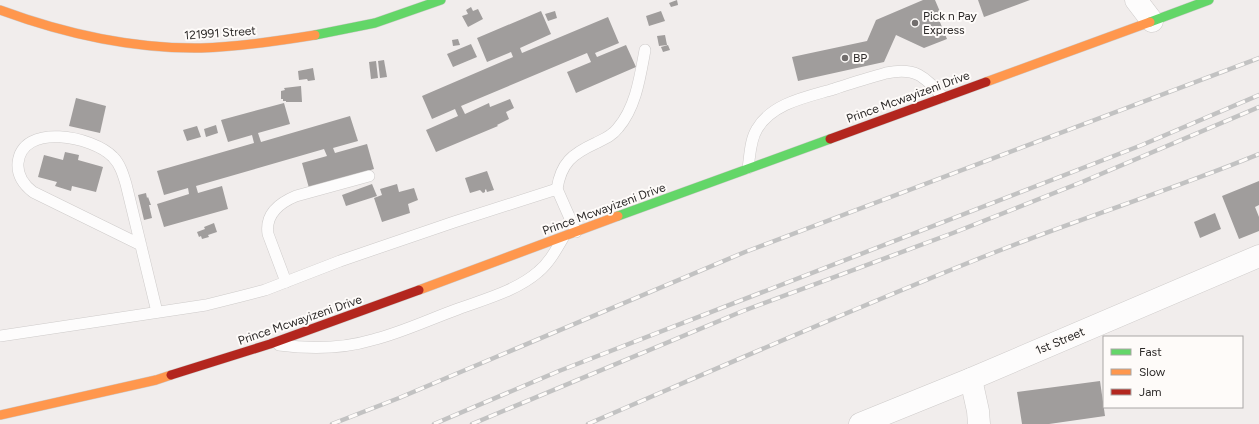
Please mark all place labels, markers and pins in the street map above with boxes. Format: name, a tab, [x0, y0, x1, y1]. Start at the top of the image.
place label: Pick n Pay Express	[923, 9, 978, 37]
marker: Pick n Pay Express	[910, 18, 920, 28]
place label: BP	[853, 51, 867, 65]
marker: BP	[840, 53, 850, 63]

